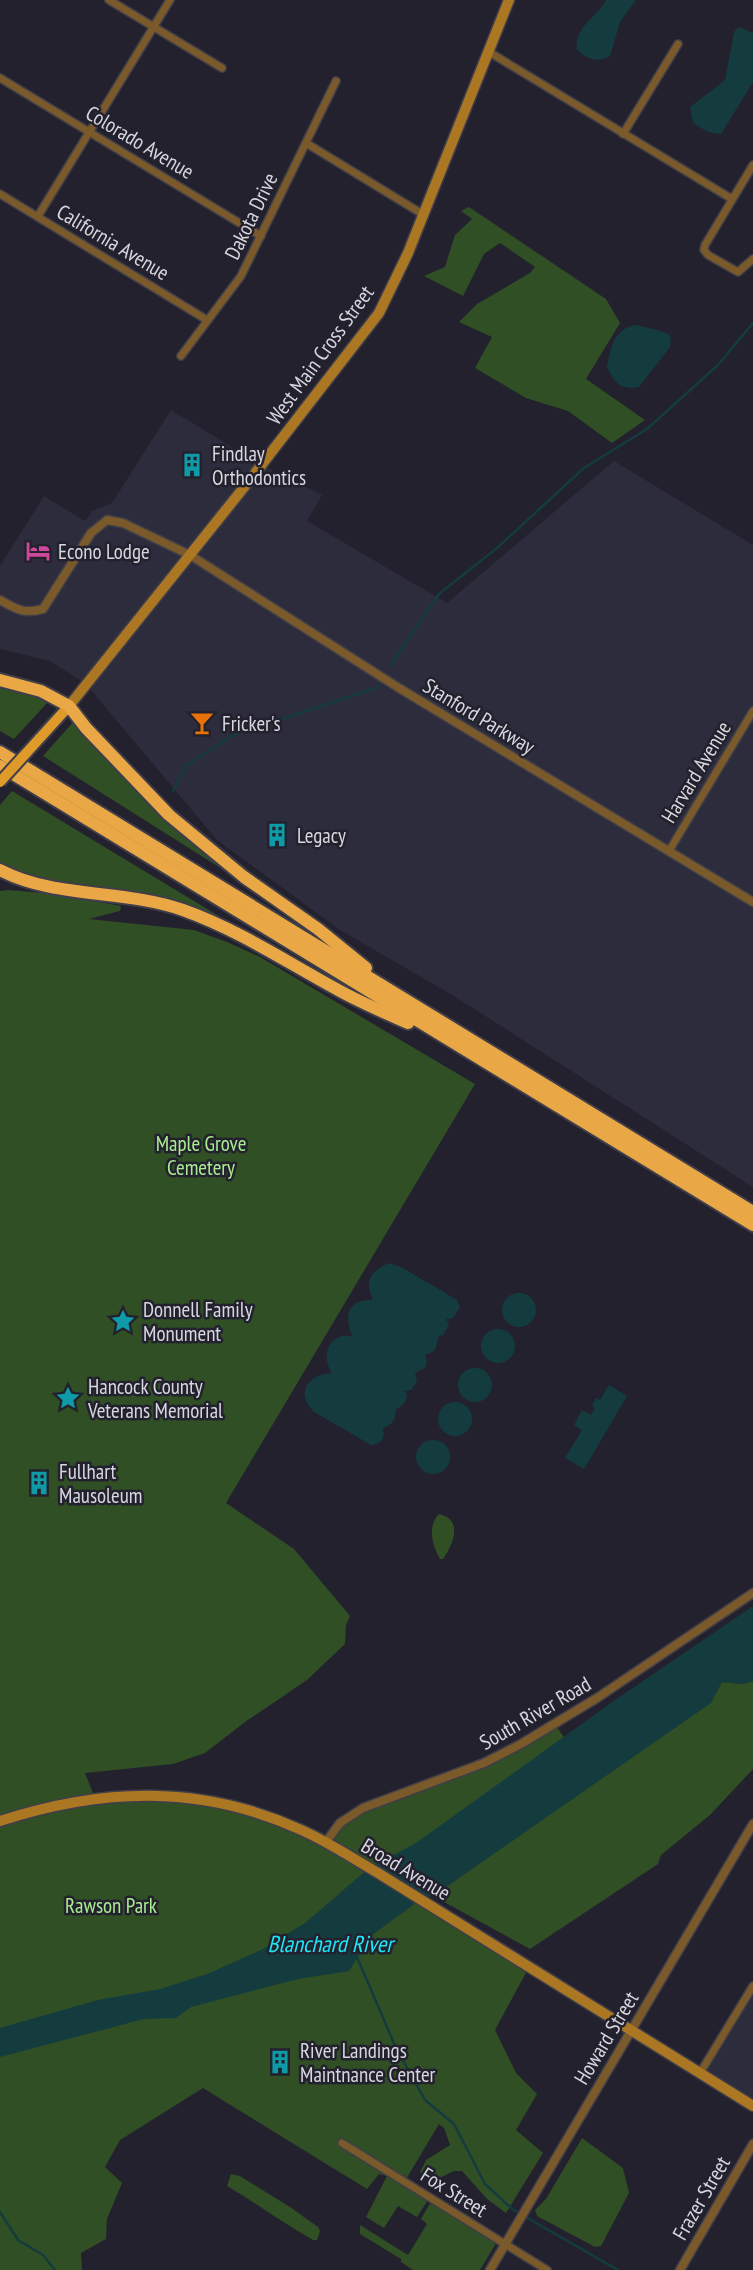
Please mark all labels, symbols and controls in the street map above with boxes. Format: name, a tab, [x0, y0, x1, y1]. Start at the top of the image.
street label: Colorado Avenue	[81, 99, 199, 185]
street label: Dakota Drive	[218, 168, 284, 264]
street label: California Avenue	[52, 198, 174, 286]
street label: West Main Cross Street	[260, 280, 380, 430]
place label: Findlay Orthodontics	[212, 440, 306, 491]
building icon: Findlay Orthodontics	[178, 451, 206, 479]
hotel icon: Econo Lodge	[24, 537, 52, 565]
place label: Econo Lodge	[58, 538, 150, 565]
street label: Stanford Parkway	[418, 672, 540, 760]
bar icon: Fricker's	[188, 709, 216, 737]
place label: Fricker's	[222, 710, 281, 737]
street label: Harvard Avenue	[655, 716, 737, 828]
building icon: Legacy	[263, 821, 291, 849]
place label: Legacy	[297, 822, 346, 849]
park label: Maple Grove Cemetery	[156, 1130, 246, 1181]
place label: Donnell Family Monument	[143, 1296, 253, 1347]
place icon: Donnell Family Monument	[109, 1307, 137, 1335]
place label: Hancock County Veterans Memorial	[87, 1373, 223, 1424]
place icon: Hancock County Veterans Memorial	[54, 1384, 82, 1412]
place label: Fullhart Mausoleum	[59, 1458, 142, 1509]
building icon: Fullhart Mausoleum	[25, 1469, 53, 1497]
street label: South River Road	[474, 1670, 596, 1756]
street label: Broad Avenue	[357, 1832, 455, 1906]
park label: Rawson Park	[65, 1892, 157, 1919]
water label: Blanchard River	[268, 1929, 396, 1958]
street label: Howard Street	[568, 1986, 644, 2089]
place label: River Landings Maintnance Center	[300, 2037, 436, 2088]
building icon: River Landings Maintnance Center	[266, 2048, 294, 2076]
street label: Frazer Street	[666, 2151, 736, 2245]
street label: Fox Street	[416, 2161, 492, 2223]

